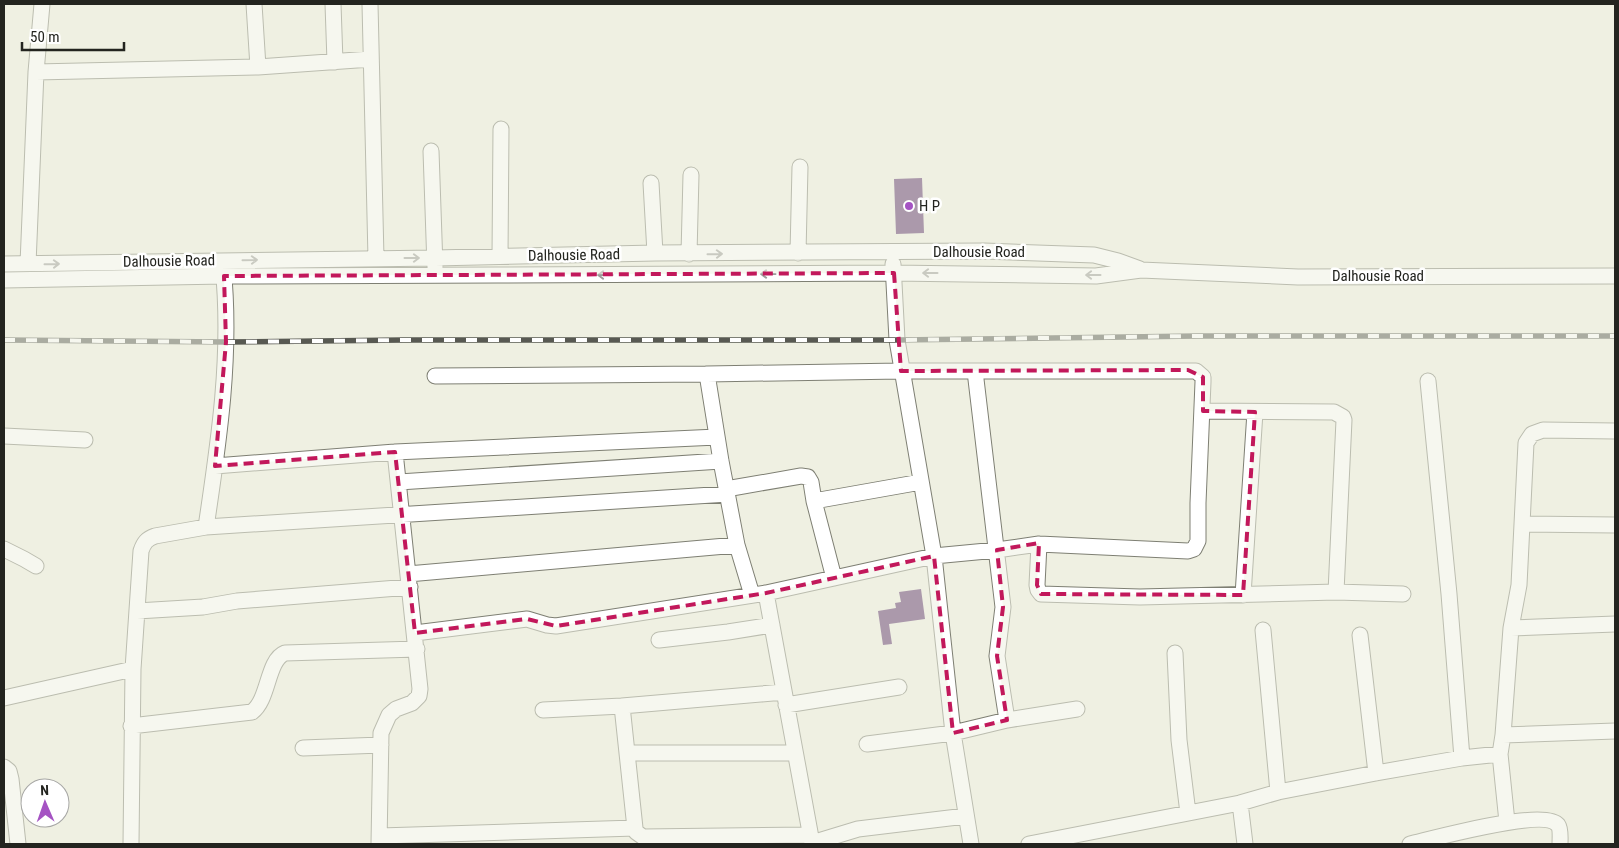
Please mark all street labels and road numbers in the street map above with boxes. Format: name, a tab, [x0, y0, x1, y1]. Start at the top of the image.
street label: Dalhousie Road	[933, 243, 1025, 261]
street label: Dalhousie Road	[528, 245, 620, 265]
street label: Dalhousie Road	[123, 251, 215, 271]
street label: Dalhousie Road	[1332, 267, 1424, 285]

